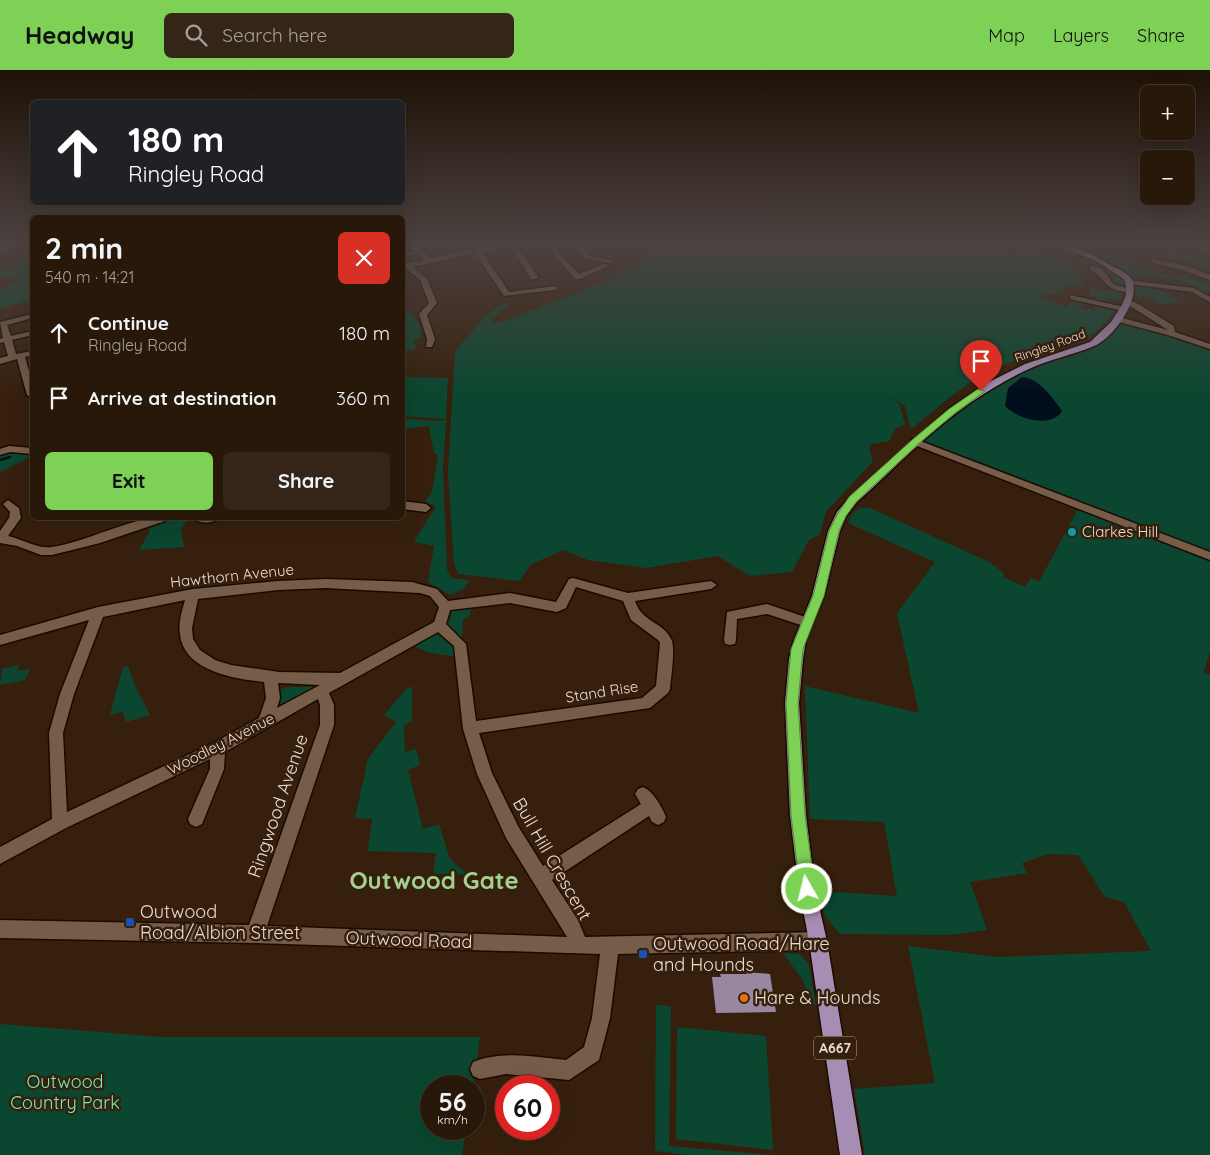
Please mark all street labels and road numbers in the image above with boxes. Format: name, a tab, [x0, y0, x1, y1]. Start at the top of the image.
street label: Ringley Road	[1012, 326, 1087, 365]
street label: Hawthorn Avenue	[169, 560, 295, 591]
street label: Stand Rise	[564, 676, 640, 707]
street label: Woodley Avenue	[164, 709, 277, 779]
street label: Ringwood Avenue	[242, 731, 313, 881]
street label: Bull Hill Crescent	[508, 793, 597, 924]
street label: Outwood Road	[345, 926, 473, 953]
road number: A667	[814, 1036, 856, 1060]

